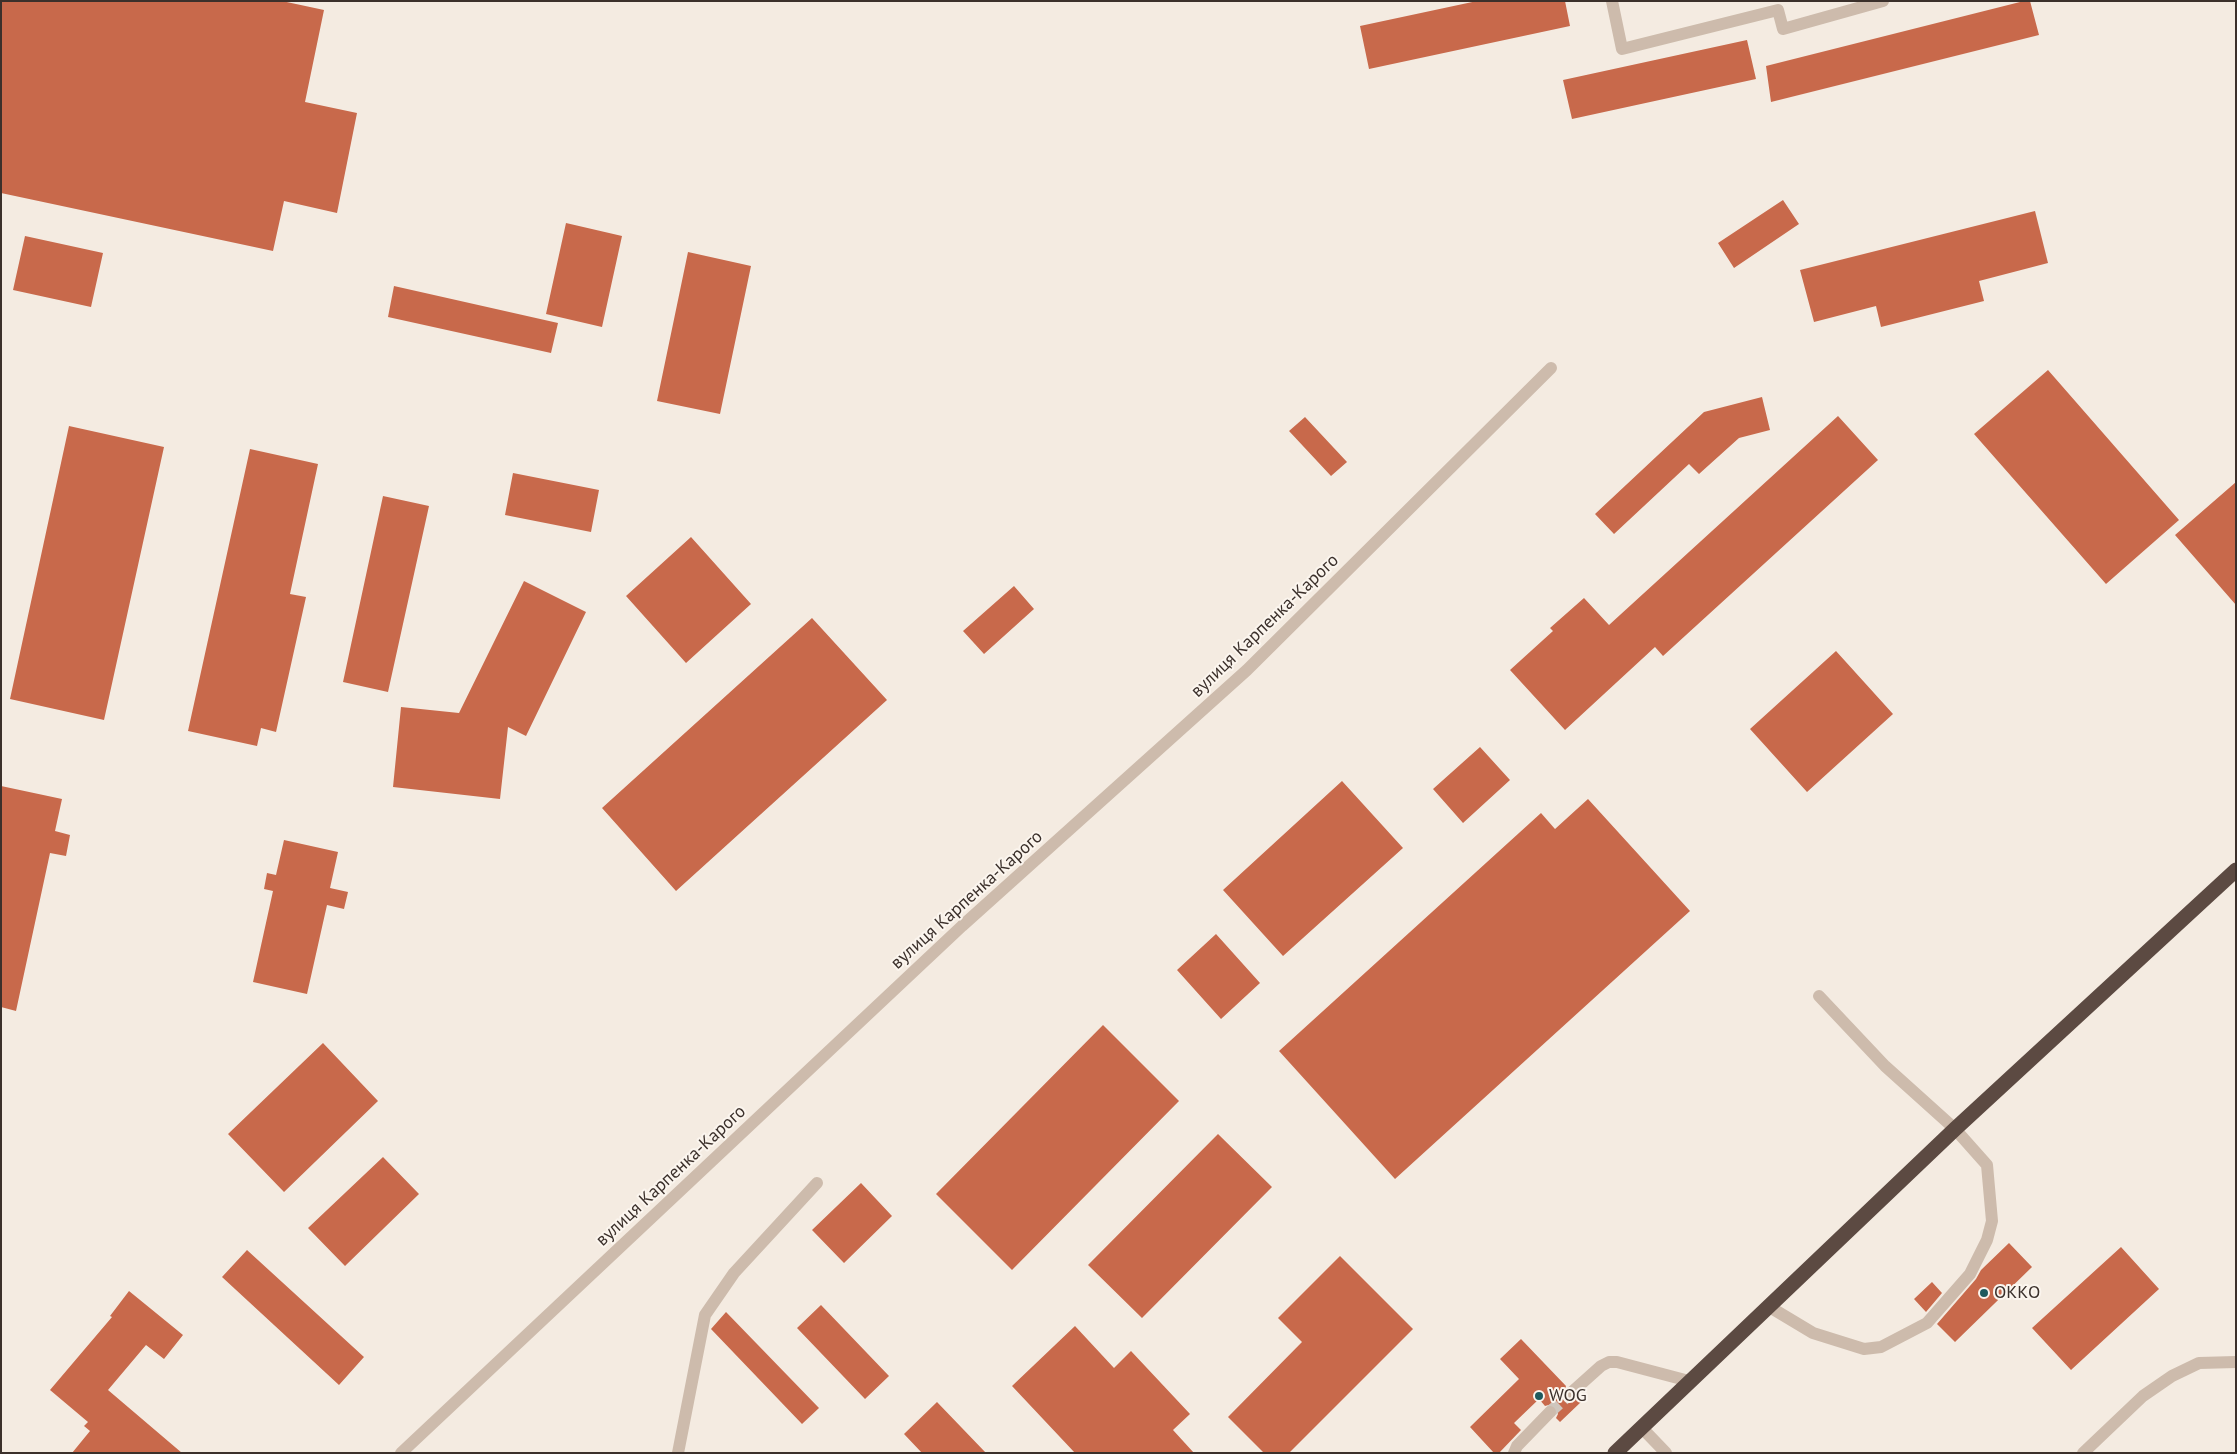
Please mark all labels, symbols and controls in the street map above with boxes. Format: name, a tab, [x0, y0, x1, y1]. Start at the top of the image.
street label: вулиця Карпенка-Карого	[1187, 550, 1343, 702]
street label: вулиця Карпенка-Карого	[887, 826, 1047, 974]
street label: вулиця Карпенка-Карого	[592, 1101, 750, 1251]
place label: ОККО	[1994, 1282, 2040, 1304]
marker: ОККО	[1978, 1287, 1990, 1299]
place label: WOG	[1549, 1385, 1587, 1407]
marker: WOG	[1533, 1390, 1545, 1402]

